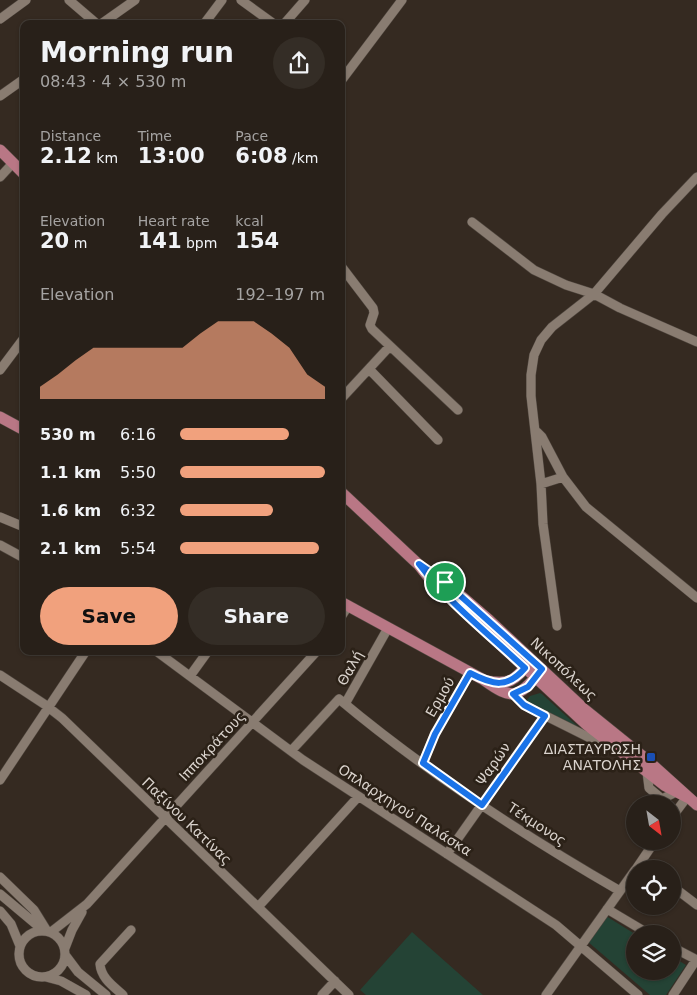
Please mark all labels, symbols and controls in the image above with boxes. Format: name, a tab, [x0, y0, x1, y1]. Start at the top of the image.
text: Morning run	[40, 36, 234, 69]
button: share	[273, 37, 325, 89]
text: 08:43 · 4 × 530 m	[40, 72, 186, 91]
text: Distance	[40, 128, 101, 144]
text: Time	[138, 128, 172, 144]
text: Pace	[235, 128, 268, 144]
text: 2.12	[40, 144, 92, 168]
text: 13:00	[138, 144, 205, 168]
text: 6:08	[235, 144, 288, 168]
text: km	[92, 150, 118, 166]
text: /km	[288, 150, 318, 166]
text: Elevation	[40, 213, 105, 229]
text: Heart rate	[138, 213, 210, 229]
text: kcal	[235, 213, 264, 229]
text: 20	[40, 229, 69, 253]
text: 141	[138, 229, 182, 253]
text: 154	[235, 229, 279, 253]
text: m	[69, 235, 87, 251]
text: bpm	[182, 235, 217, 251]
text: Elevation	[40, 285, 114, 304]
text: 192–197 m	[235, 285, 325, 304]
text: 530 m	[40, 425, 96, 444]
text: 6:16	[120, 425, 156, 444]
text: 1.1 km	[40, 463, 101, 482]
text: 5:50	[120, 463, 156, 482]
text: 1.6 km	[40, 501, 101, 520]
text: 6:32	[120, 501, 156, 520]
text: 2.1 km	[40, 539, 101, 558]
text: 5:54	[120, 539, 156, 558]
pin	[424, 561, 466, 603]
icon: arrive	[431, 568, 459, 596]
button: Save	[40, 587, 178, 645]
button: Share	[188, 587, 325, 645]
street label: Νικοπόλεως	[528, 634, 600, 704]
street label: Θαλή	[334, 648, 366, 688]
street label: Ερμού	[422, 674, 458, 720]
street label: Ιπποκράτους	[176, 708, 248, 784]
street label: Ψαρών	[472, 739, 514, 789]
place label: ΔΙΑΣΤΑΥΡΩΣΗ ΑΝΑΤΟΛΗΣ	[544, 741, 641, 773]
marker: ΔΙΑΣΤΑΥΡΩΣΗ ΑΝΑΤΟΛΗΣ	[645, 751, 657, 763]
street label: Οπλαρχηγού Παλάσκα	[335, 761, 475, 859]
street label: Παξίνου Κατίνας	[139, 774, 235, 868]
north arrow	[626, 795, 681, 850]
map controls	[626, 795, 681, 980]
street label: Τέκμονος	[504, 799, 569, 849]
button: locate	[626, 860, 681, 915]
button: layers	[626, 925, 681, 980]

